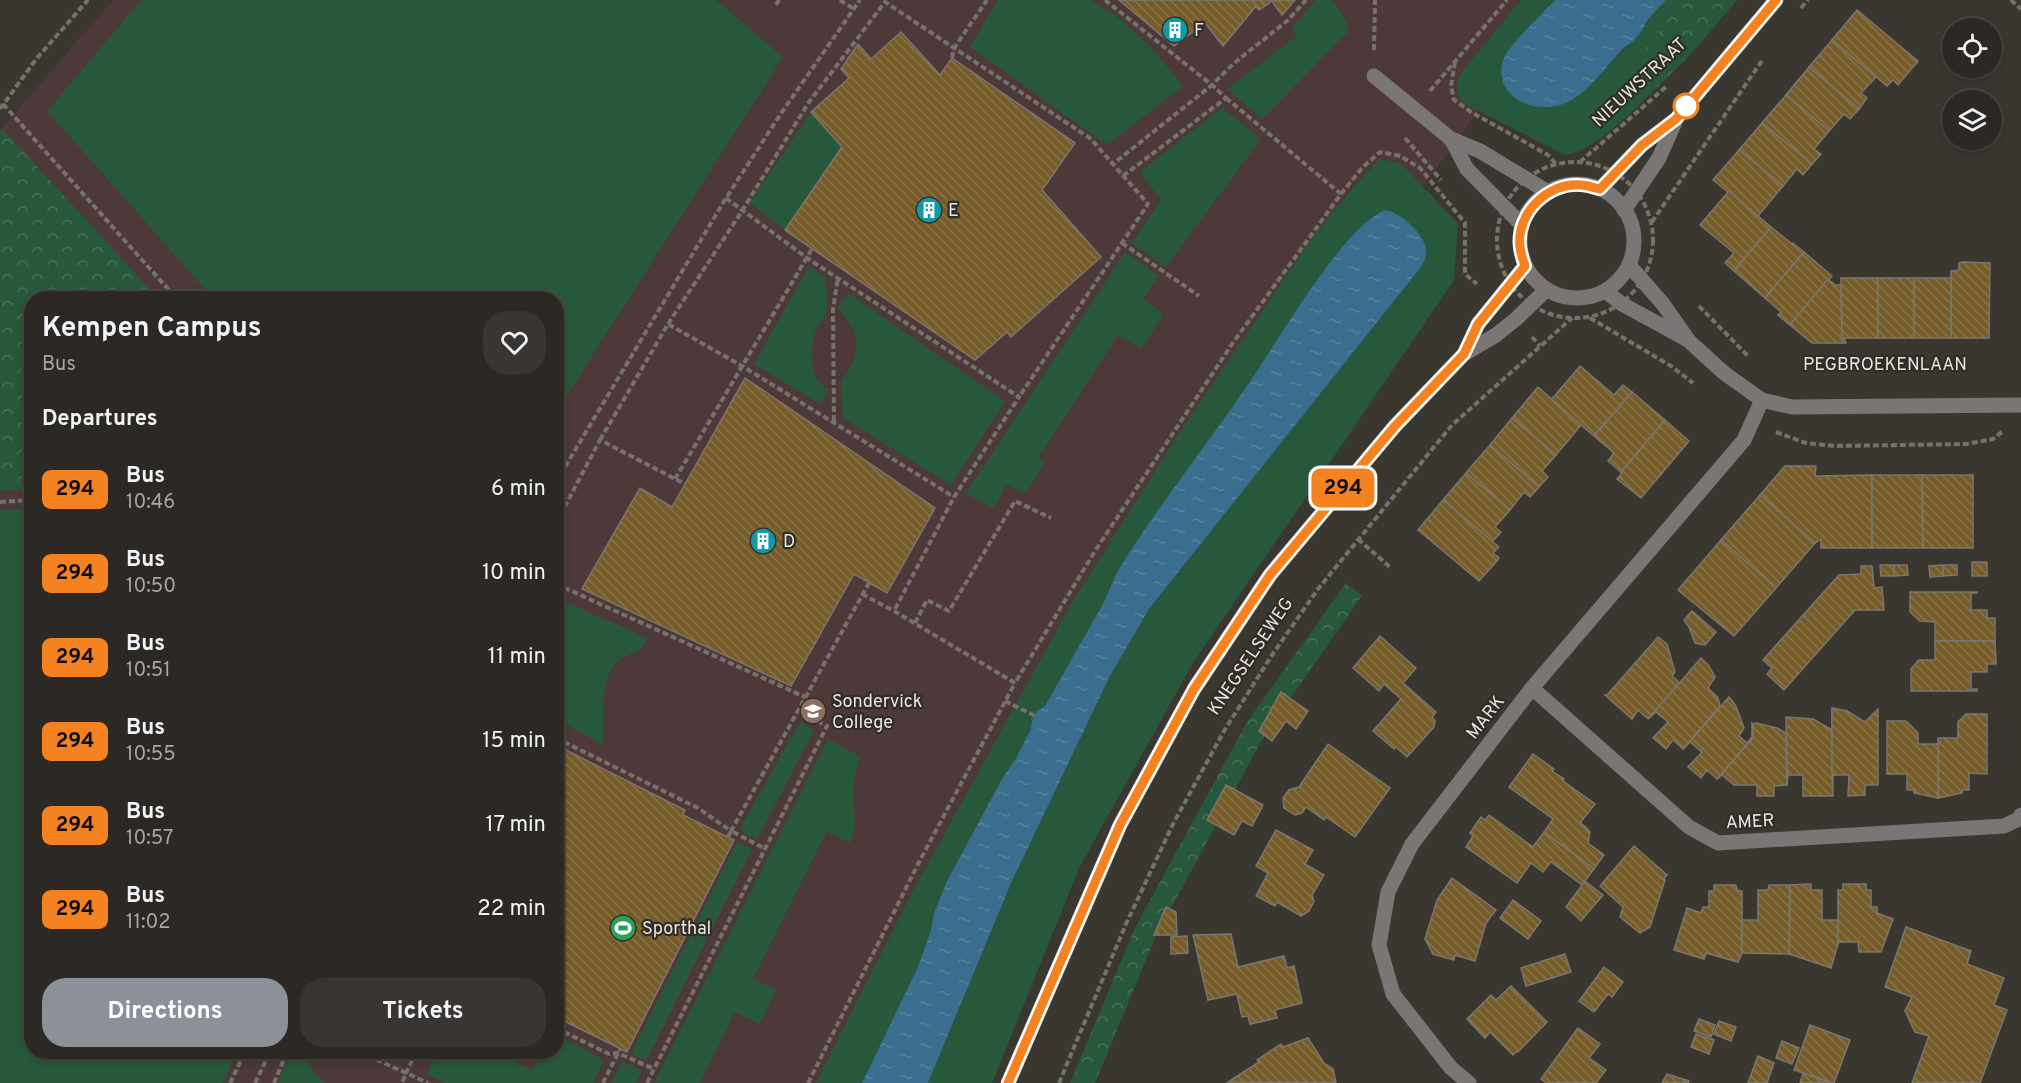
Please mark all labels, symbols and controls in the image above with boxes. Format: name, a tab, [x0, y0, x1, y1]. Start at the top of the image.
building icon: F	[1160, 15, 1190, 45]
map controls	[1942, 18, 2002, 150]
button: locate	[1942, 18, 2002, 78]
place label: F	[1194, 20, 1204, 43]
street label: NIEUWSTRAAT	[1588, 33, 1692, 133]
button: layers	[1942, 90, 2002, 150]
unlabelled marker	[1673, 93, 1699, 119]
building icon: E	[914, 195, 944, 225]
place label: E	[948, 200, 959, 223]
text: Kempen Campus	[42, 311, 262, 347]
button: heart	[483, 311, 546, 374]
text: Bus	[42, 352, 76, 378]
street label: PEGBROEKENLAAN	[1803, 354, 1967, 377]
text: Departures	[42, 406, 158, 433]
text: Bus	[126, 463, 165, 490]
line badge: 294	[1308, 468, 1378, 508]
text: 294	[1323, 475, 1363, 502]
text: 294	[55, 476, 95, 503]
text: 6 min	[491, 476, 546, 503]
text: 10:46	[126, 490, 175, 516]
building icon: D	[748, 526, 778, 556]
place label: D	[783, 531, 795, 554]
text: Bus	[126, 547, 165, 574]
text: 294	[55, 560, 95, 587]
text: 10 min	[482, 560, 546, 587]
text: 10:50	[126, 574, 176, 600]
street label: KNEGSELSEWEG	[1203, 593, 1299, 720]
text: Bus	[126, 631, 165, 658]
text: 294	[55, 644, 95, 671]
text: 11 min	[488, 644, 546, 671]
text: 10:51	[126, 658, 171, 684]
place label: Sondervick College	[832, 691, 922, 735]
street label: MARK	[1462, 691, 1511, 745]
school or university icon: Sondervick College	[798, 696, 828, 726]
text: Bus	[126, 715, 165, 742]
text: 294	[55, 728, 95, 755]
text: 15 min	[482, 728, 546, 755]
text: 10:55	[126, 742, 176, 768]
text: Bus	[126, 799, 165, 826]
street label: AMER	[1725, 810, 1775, 835]
text: 294	[55, 812, 95, 839]
text: 17 min	[486, 812, 546, 839]
text: 10:57	[126, 826, 173, 852]
text: Bus	[126, 883, 165, 910]
text: 294	[55, 896, 95, 923]
text: 22 min	[477, 896, 546, 923]
text: 11:02	[126, 910, 171, 936]
sports icon: Sporthal	[608, 913, 638, 943]
place label: Sporthal	[642, 918, 711, 941]
button: Directions	[42, 978, 288, 1047]
button: Tickets	[300, 978, 546, 1047]

